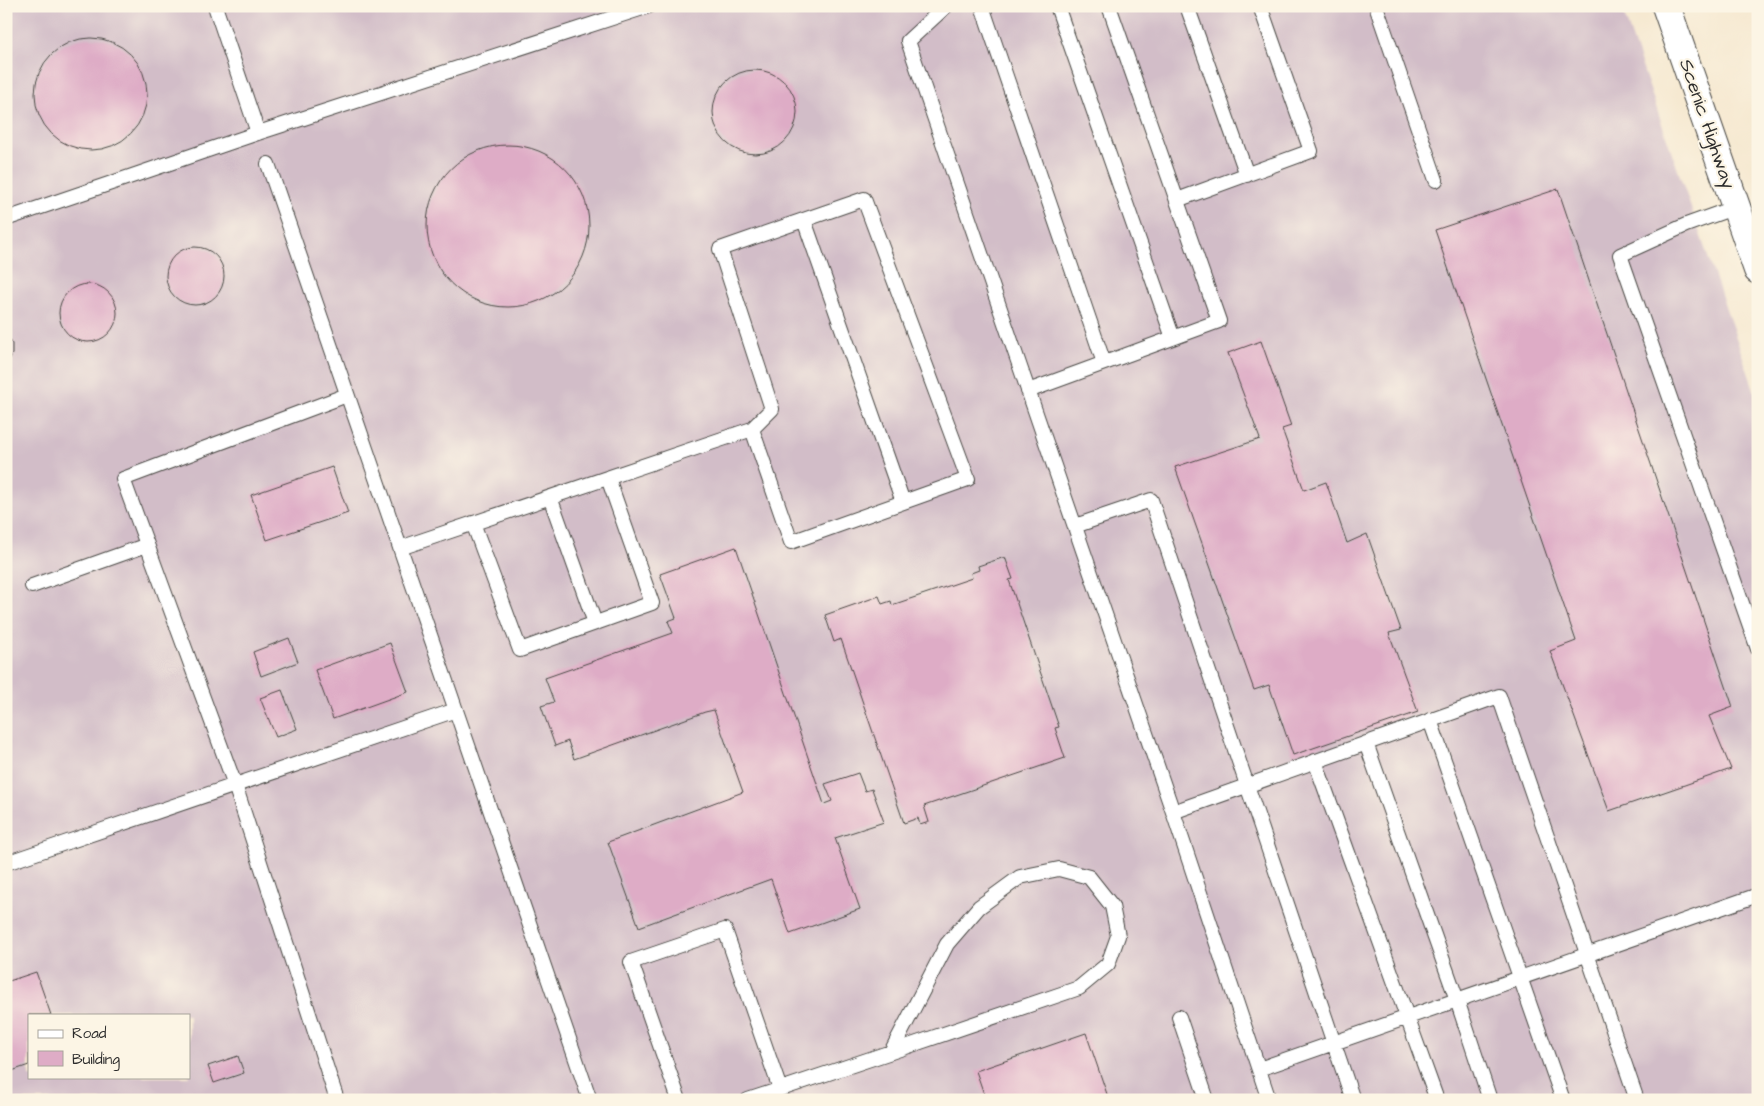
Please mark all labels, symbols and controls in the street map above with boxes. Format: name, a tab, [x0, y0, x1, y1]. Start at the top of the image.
street label: Scenic Highway	[1671, 56, 1742, 193]
legend	[28, 1014, 190, 1078]
text: Road	[72, 1023, 107, 1044]
text: Building	[72, 1049, 120, 1071]

